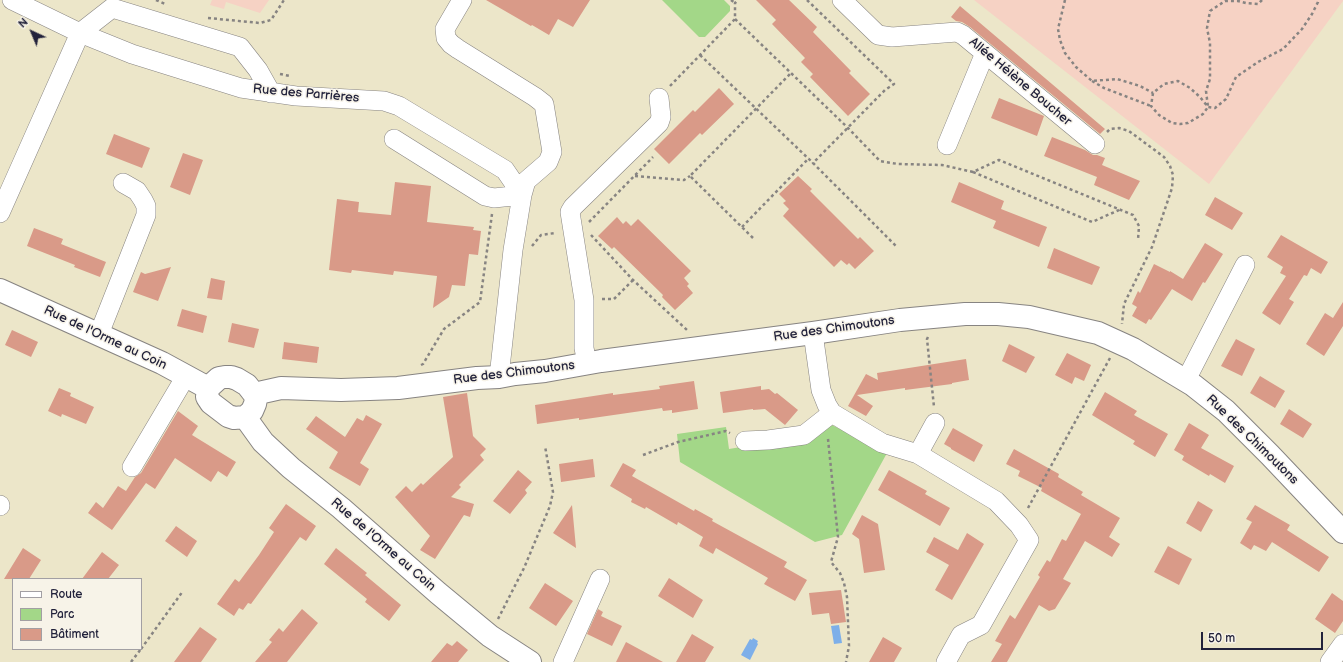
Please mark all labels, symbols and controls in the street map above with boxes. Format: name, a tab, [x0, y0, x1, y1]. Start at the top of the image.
north arrow	[12, 12, 52, 52]
text: N	[16, 15, 31, 31]
street label: Allée Hélène Boucher	[966, 35, 1074, 129]
street label: Rue des Parrières	[252, 82, 360, 106]
street label: Rue de l'Orme au Coin	[41, 303, 169, 373]
street label: Rue des Chimoutons	[772, 313, 896, 345]
street label: Rue des Chimoutons	[452, 358, 576, 388]
street label: Rue des Chimoutons	[1203, 392, 1301, 488]
street label: Rue de l'Orme au Coin	[327, 495, 439, 595]
legend	[12, 578, 142, 650]
text: Route	[50, 587, 82, 602]
text: Parc	[50, 607, 74, 622]
scale bar	[1203, 624, 1325, 650]
text: Bâtiment	[50, 627, 99, 642]
text: 50 m	[1208, 631, 1235, 646]

